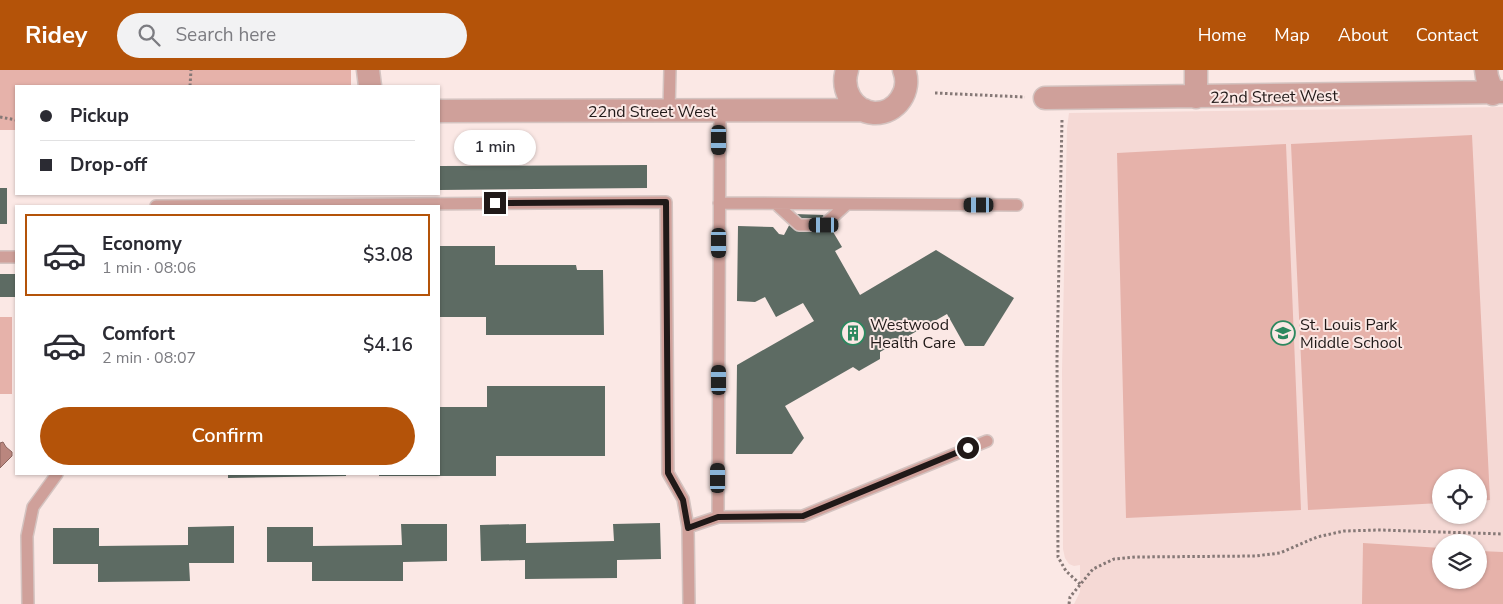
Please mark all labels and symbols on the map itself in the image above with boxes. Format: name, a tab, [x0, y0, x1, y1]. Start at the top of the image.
street label: 22nd Street West	[1210, 85, 1339, 109]
street label: 22nd Street West	[588, 101, 716, 123]
car	[711, 125, 726, 155]
callout: 1 min	[454, 131, 536, 166]
route end	[484, 192, 506, 214]
car	[964, 198, 994, 213]
car	[809, 218, 839, 233]
car	[711, 228, 726, 258]
place label: Westwood Health Care	[870, 314, 956, 354]
place label: St. Louis Park Middle School	[1300, 314, 1402, 354]
building icon: Westwood Health Care	[840, 320, 866, 346]
school or university icon: St. Louis Park Middle School	[1270, 320, 1296, 346]
car	[711, 365, 726, 395]
route start	[957, 437, 979, 459]
car	[710, 463, 725, 493]

